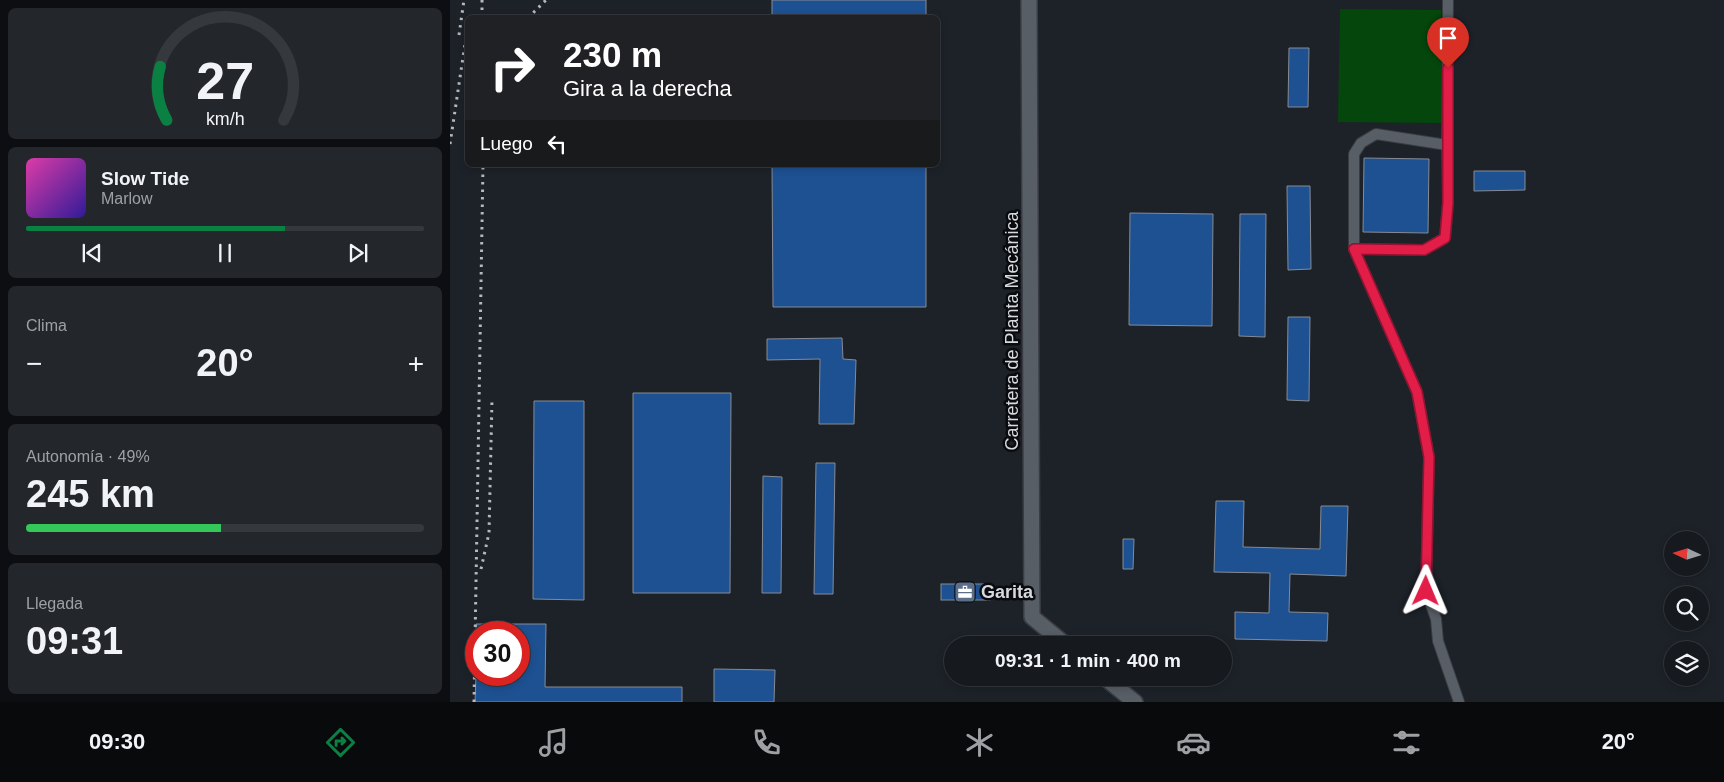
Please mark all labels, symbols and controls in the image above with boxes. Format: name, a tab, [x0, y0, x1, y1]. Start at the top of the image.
pin	[1427, 17, 1469, 68]
icon: arrive	[1434, 24, 1462, 52]
icon: right	[480, 35, 545, 100]
text: 230 m	[563, 35, 662, 74]
text: 27	[196, 52, 254, 110]
text: Gira a la derecha	[563, 76, 732, 101]
text: km/h	[206, 109, 244, 129]
icon: left	[543, 130, 571, 158]
text: Luego	[480, 133, 533, 154]
text: Slow Tide	[101, 168, 189, 189]
text: Marlow	[101, 190, 153, 207]
street label: Carretera de Planta Mecánica	[1002, 210, 1022, 451]
icon: previous	[78, 239, 106, 267]
icon: pause	[211, 239, 239, 267]
icon: next	[344, 239, 372, 267]
text: Clima	[26, 317, 67, 334]
text: 20°	[196, 342, 254, 384]
text: −	[26, 348, 42, 379]
text: +	[408, 348, 424, 379]
text: Autonomía · 49%	[26, 448, 150, 465]
text: 245 km	[26, 473, 155, 515]
north arrow	[1664, 531, 1709, 576]
map controls	[1664, 531, 1709, 686]
position arrow	[1399, 564, 1451, 616]
office icon: Garita	[953, 580, 977, 604]
place label: Garita	[981, 582, 1034, 602]
button: search	[1664, 586, 1709, 631]
text: Llegada	[26, 595, 83, 612]
text: 09:31	[26, 620, 123, 662]
speed limit sign: 30	[465, 621, 530, 686]
button: layers	[1664, 641, 1709, 686]
text: 09:31 · 1 min · 400 m	[995, 650, 1181, 671]
icon: directions	[323, 725, 358, 760]
icon: music	[536, 725, 571, 760]
icon: phone	[749, 725, 784, 760]
icon: climate	[962, 725, 997, 760]
icon: car	[1176, 725, 1211, 760]
icon: filters	[1389, 725, 1424, 760]
text: 09:30	[89, 729, 145, 754]
text: 20°	[1602, 729, 1635, 754]

